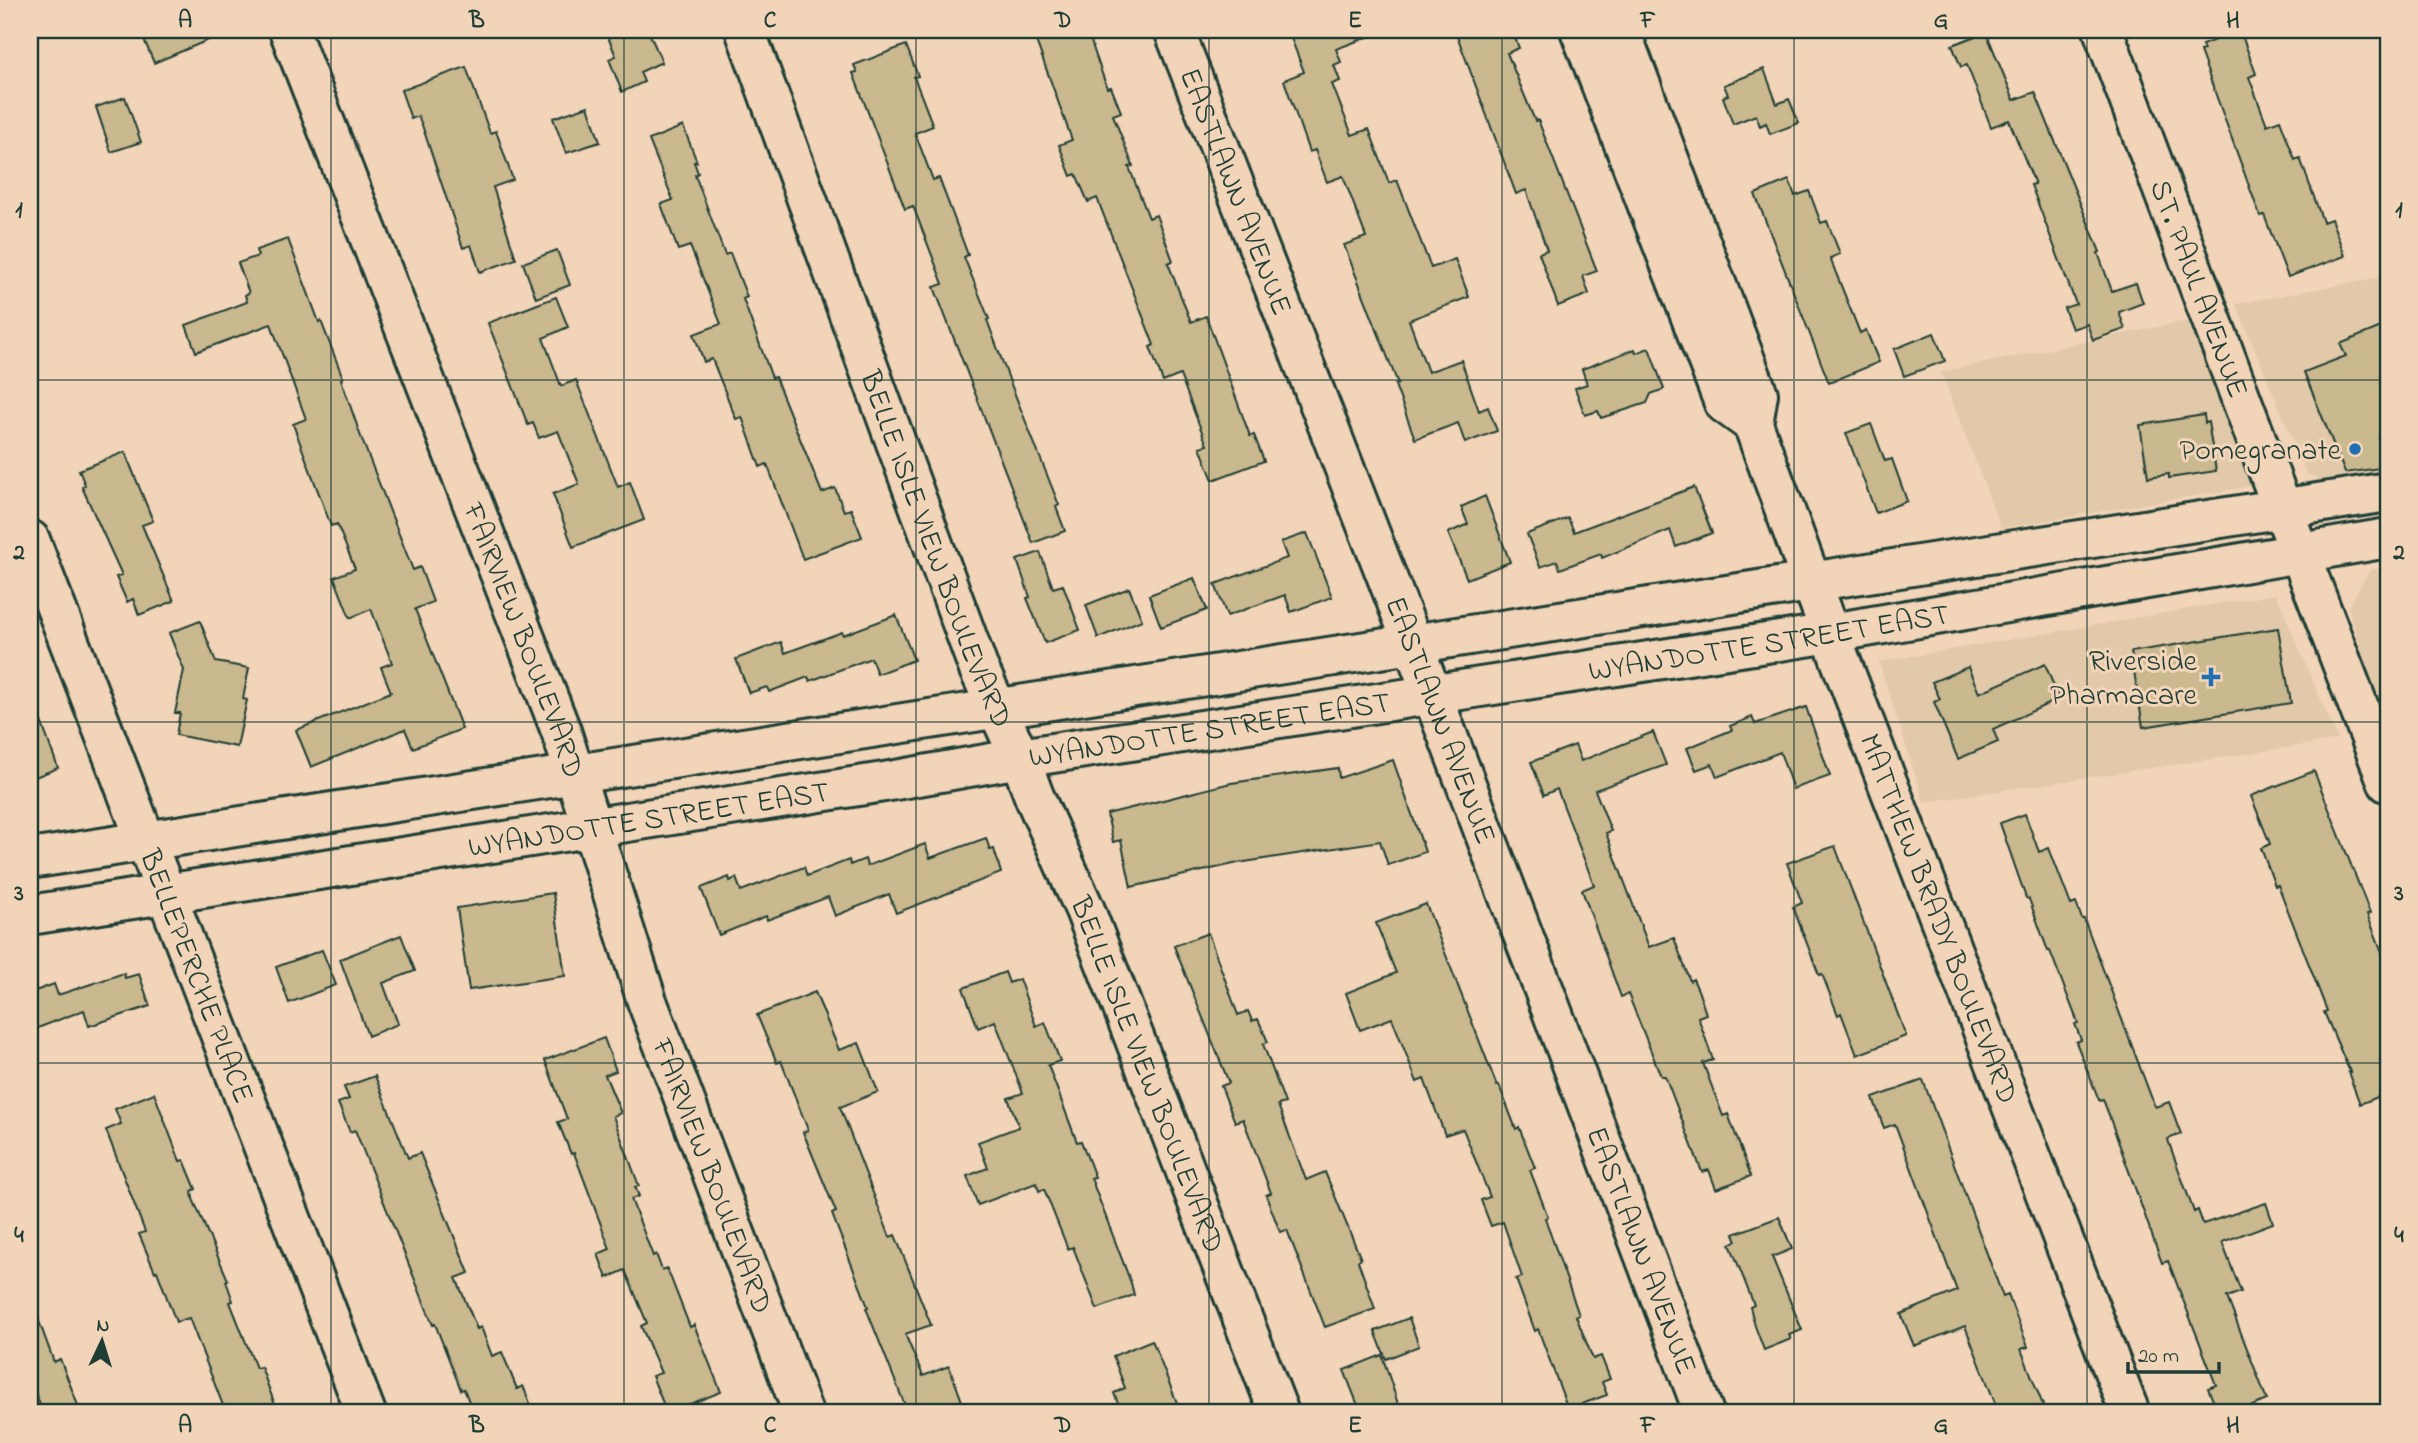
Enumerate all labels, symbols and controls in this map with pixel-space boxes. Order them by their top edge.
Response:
text: A [178,5,192,38]
text: B [468,5,485,38]
text: C [764,5,777,38]
text: D [1054,5,1071,38]
text: E [1348,5,1362,38]
text: F [1640,5,1656,38]
text: G [1934,5,1948,38]
text: H [2226,5,2240,38]
street label: EASTLAWN AVENUE [1166,62,1302,322]
street label: ST. PAUL AVENUE [2136,174,2258,405]
text: 1 [15,195,23,228]
text: 1 [2395,195,2403,228]
street label: BELLE ISLE VIEW BOULEVARD [846,364,1022,736]
place label: Pomegranate [2180,430,2342,474]
marker: Pomegranate [2347,441,2363,457]
street label: FAIRVIEW BOULEVARD [449,496,594,784]
text: 2 [12,537,25,570]
text: 2 [2392,537,2405,570]
street label: EASTLAWN AVENUE [1372,591,1506,851]
street label: WYANDOTTE STREET EAST [1586,594,1953,695]
place label: Riverside Pharmacare [2050,641,2198,719]
marker: Riverside Pharmacare [2203,669,2219,685]
street label: WYANDOTTE STREET EAST [1026,682,1393,781]
street label: MATTHEW BRADY BOULEVARD [1846,728,2028,1111]
street label: WYANDOTTE STREET EAST [465,772,833,871]
street label: BELLEPERCHE PLACE [126,843,264,1110]
text: 3 [13,878,24,911]
text: 3 [2393,878,2404,911]
street label: BELLE ISLE VIEW BOULEVARD [1056,889,1234,1260]
street label: FAIRVIEW BOULEVARD [638,1032,782,1321]
street label: EASTLAWN AVENUE [1573,1121,1707,1382]
text: 4 [14,1220,24,1253]
text: 4 [2394,1220,2404,1253]
north arrow [66,1306,136,1376]
text: N [96,1313,111,1340]
scale bar [2128,1331,2218,1375]
text: 20 m [2138,1342,2179,1372]
text: A [178,1410,192,1443]
text: B [468,1410,485,1443]
text: C [764,1410,777,1443]
text: D [1054,1410,1071,1443]
text: E [1348,1410,1362,1443]
text: F [1640,1410,1656,1443]
text: G [1934,1410,1948,1443]
text: H [2226,1410,2240,1443]

